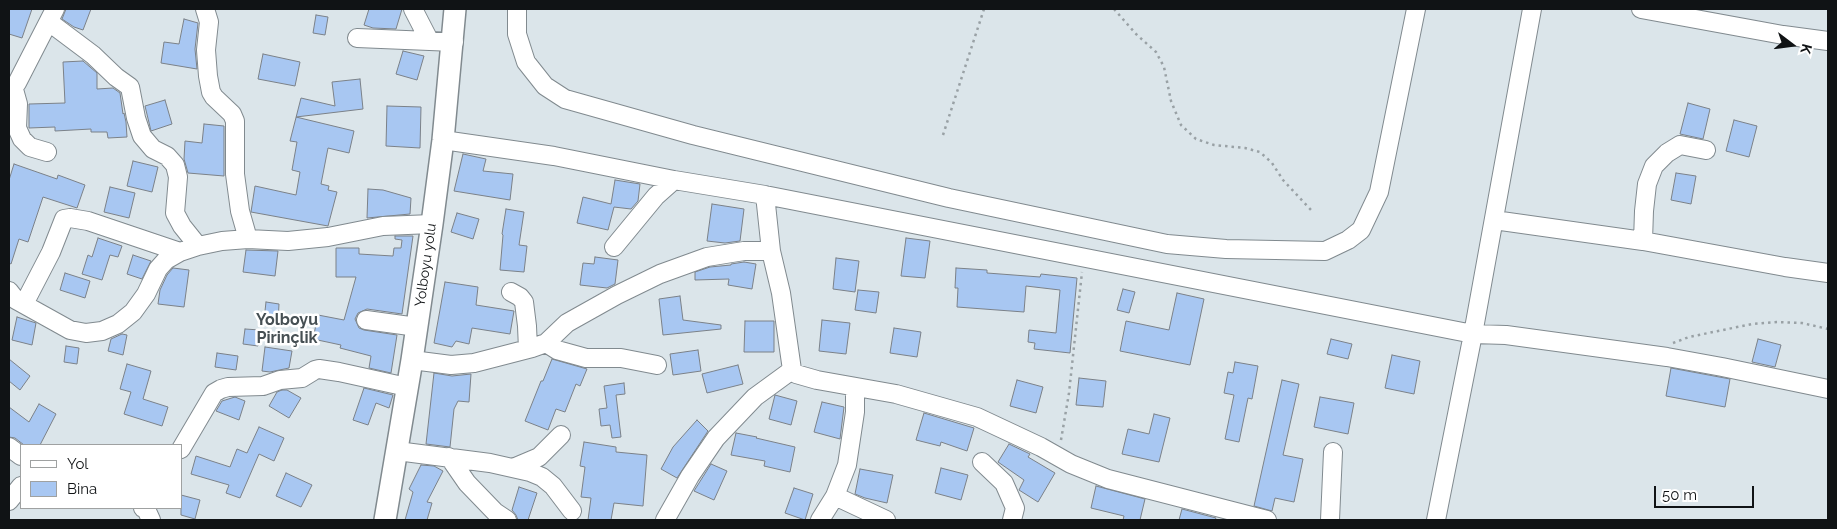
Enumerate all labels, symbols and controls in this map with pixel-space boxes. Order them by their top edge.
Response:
north arrow [1767,20,1817,70]
text: K [1798,42,1815,55]
street label: Yolboyu yolu [412,222,440,308]
district label: Yolboyu Pirinçlik [256,310,318,348]
legend [20,444,182,509]
text: Yol [67,455,88,473]
scale bar [1657,476,1757,508]
text: Bina [67,480,97,498]
text: 50 m [1662,486,1697,504]

